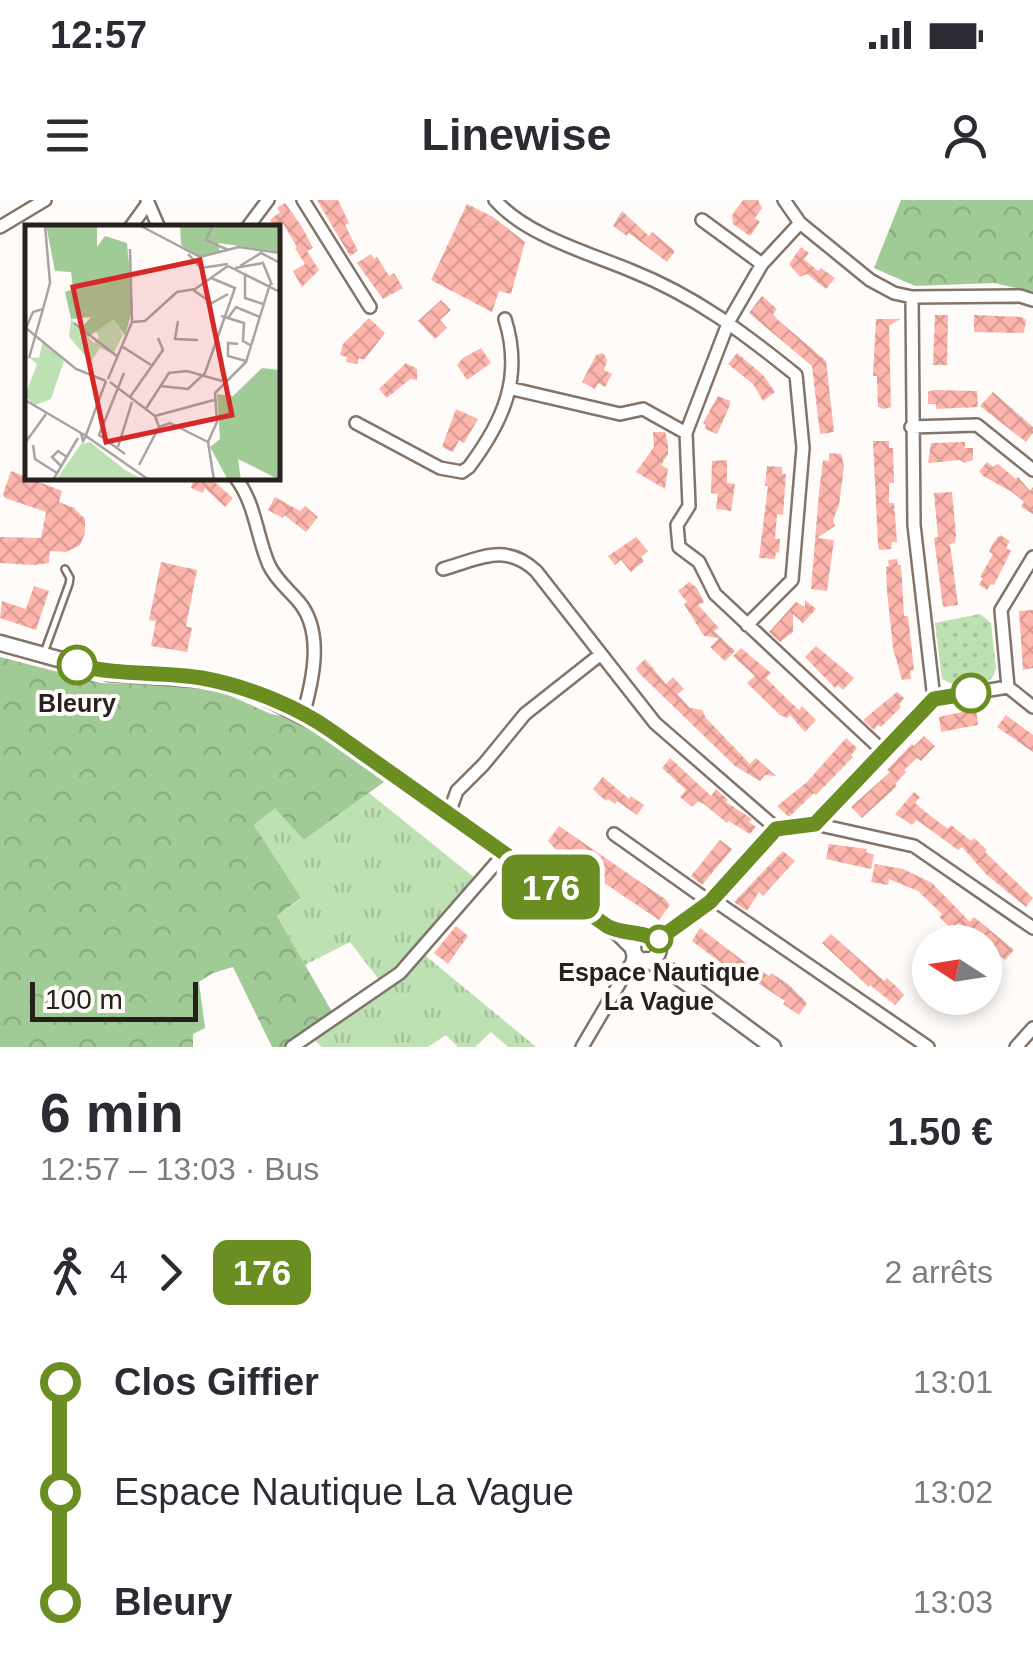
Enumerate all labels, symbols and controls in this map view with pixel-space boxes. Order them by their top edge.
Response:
text: 12:57 [50,14,147,56]
icon: menu [40,108,95,163]
icon: person [938,108,993,163]
text: Linewise [421,109,612,160]
inset map [25,225,280,480]
marker: Bleury [58,646,96,684]
unlabelled marker [952,674,990,712]
place label: Bleury [38,689,116,717]
line badge: 176 [494,854,608,920]
text: 176 [522,868,580,907]
north arrow [912,925,1002,1015]
map controls [912,925,1002,1015]
marker: Espace Nautique La Vague [646,926,672,952]
place label: Espace Nautique La Vague [558,958,760,1015]
scale bar [30,977,198,1021]
text: 100 m [45,984,123,1015]
text: 6 min [40,1082,184,1144]
text: 1.50 € [887,1111,993,1153]
text: 12:57 – 13:03 · Bus [40,1151,319,1187]
icon: walk [40,1245,95,1300]
icon: forward [143,1245,198,1300]
text: 176 [233,1253,291,1292]
text: 4 [110,1254,128,1290]
text: 2 arrêts [885,1254,993,1290]
text: Clos Giffier [114,1361,319,1403]
text: 13:01 [913,1364,993,1400]
text: Espace Nautique La Vague [114,1471,574,1513]
text: 13:02 [913,1474,993,1510]
text: Bleury [114,1581,232,1623]
text: 13:03 [913,1584,993,1620]

